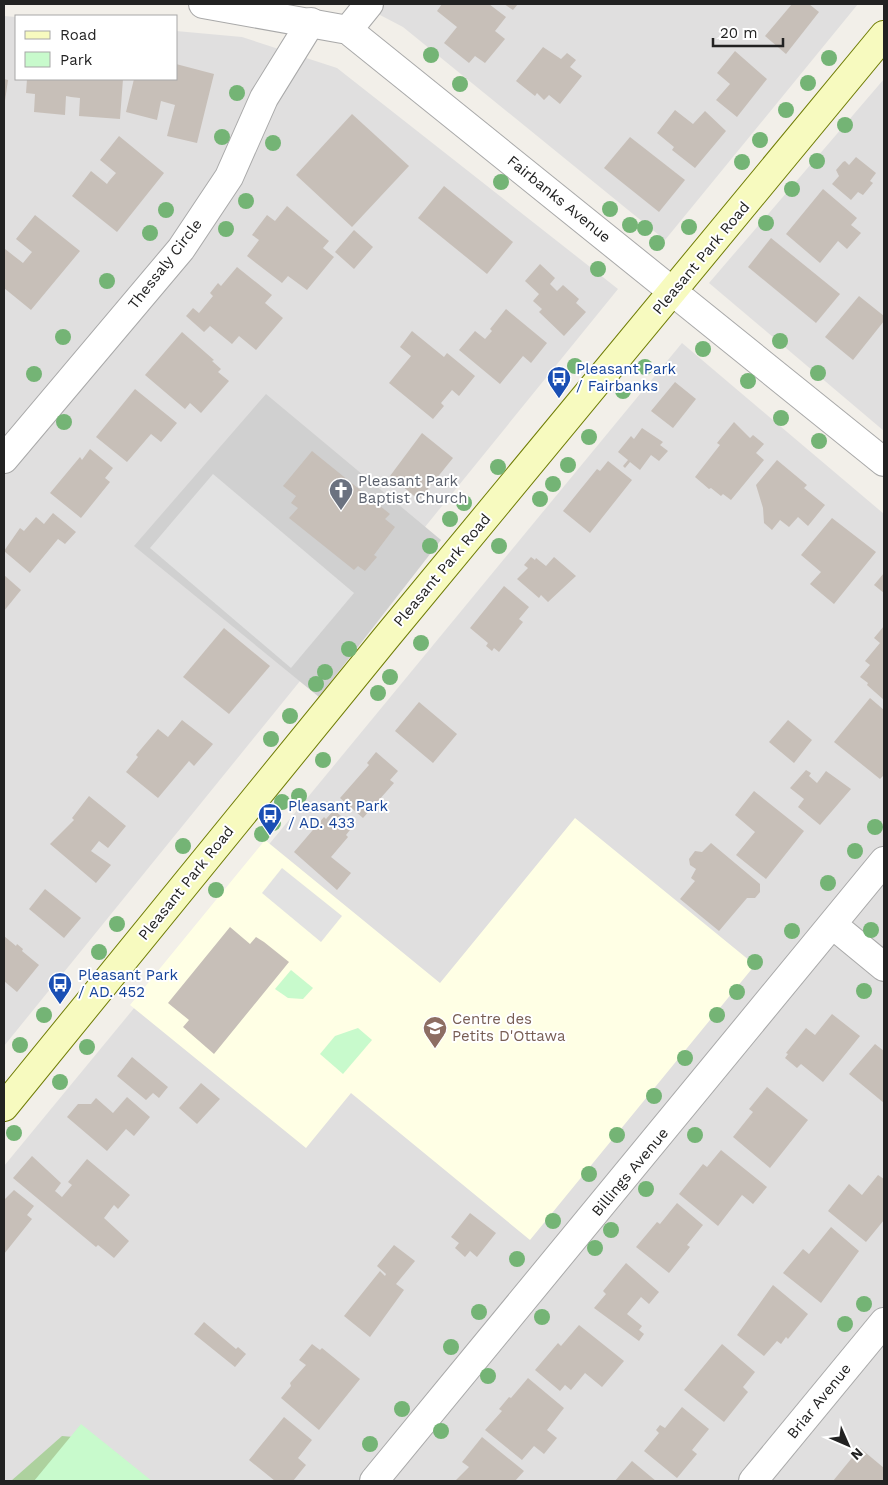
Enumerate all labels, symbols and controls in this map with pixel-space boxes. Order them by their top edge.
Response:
legend [15,15,178,80]
scale bar [713,15,783,47]
text: 20 m [720,24,758,42]
text: Road [60,26,97,44]
text: Park [60,51,93,69]
street label: Fairbanks Avenue [504,152,614,246]
street label: Pleasant Park Road [649,198,753,318]
street label: Thessaly Circle [124,215,206,313]
place label: Pleasant Park / Fairbanks [576,360,677,395]
bus stop icon: Pleasant Park / Fairbanks [546,365,572,399]
place label: Pleasant Park Baptist Church [358,472,468,507]
church icon: Pleasant Park Baptist Church [328,477,354,511]
street label: Pleasant Park Road [390,510,494,630]
place label: Pleasant Park / AD. 433 [288,797,389,832]
bus stop icon: Pleasant Park / AD. 433 [257,802,283,836]
street label: Pleasant Park Road [134,822,238,944]
place label: Pleasant Park / AD. 452 [78,966,179,1001]
bus stop icon: Pleasant Park / AD. 452 [47,971,73,1005]
place label: Centre des Petits D'Ottawa [452,1010,566,1045]
school or university icon: Centre des Petits D'Ottawa [422,1015,448,1049]
street label: Billings Avenue [588,1124,672,1220]
street label: Briar Avenue [783,1360,855,1442]
north arrow [823,1420,873,1470]
text: N [848,1445,867,1464]

